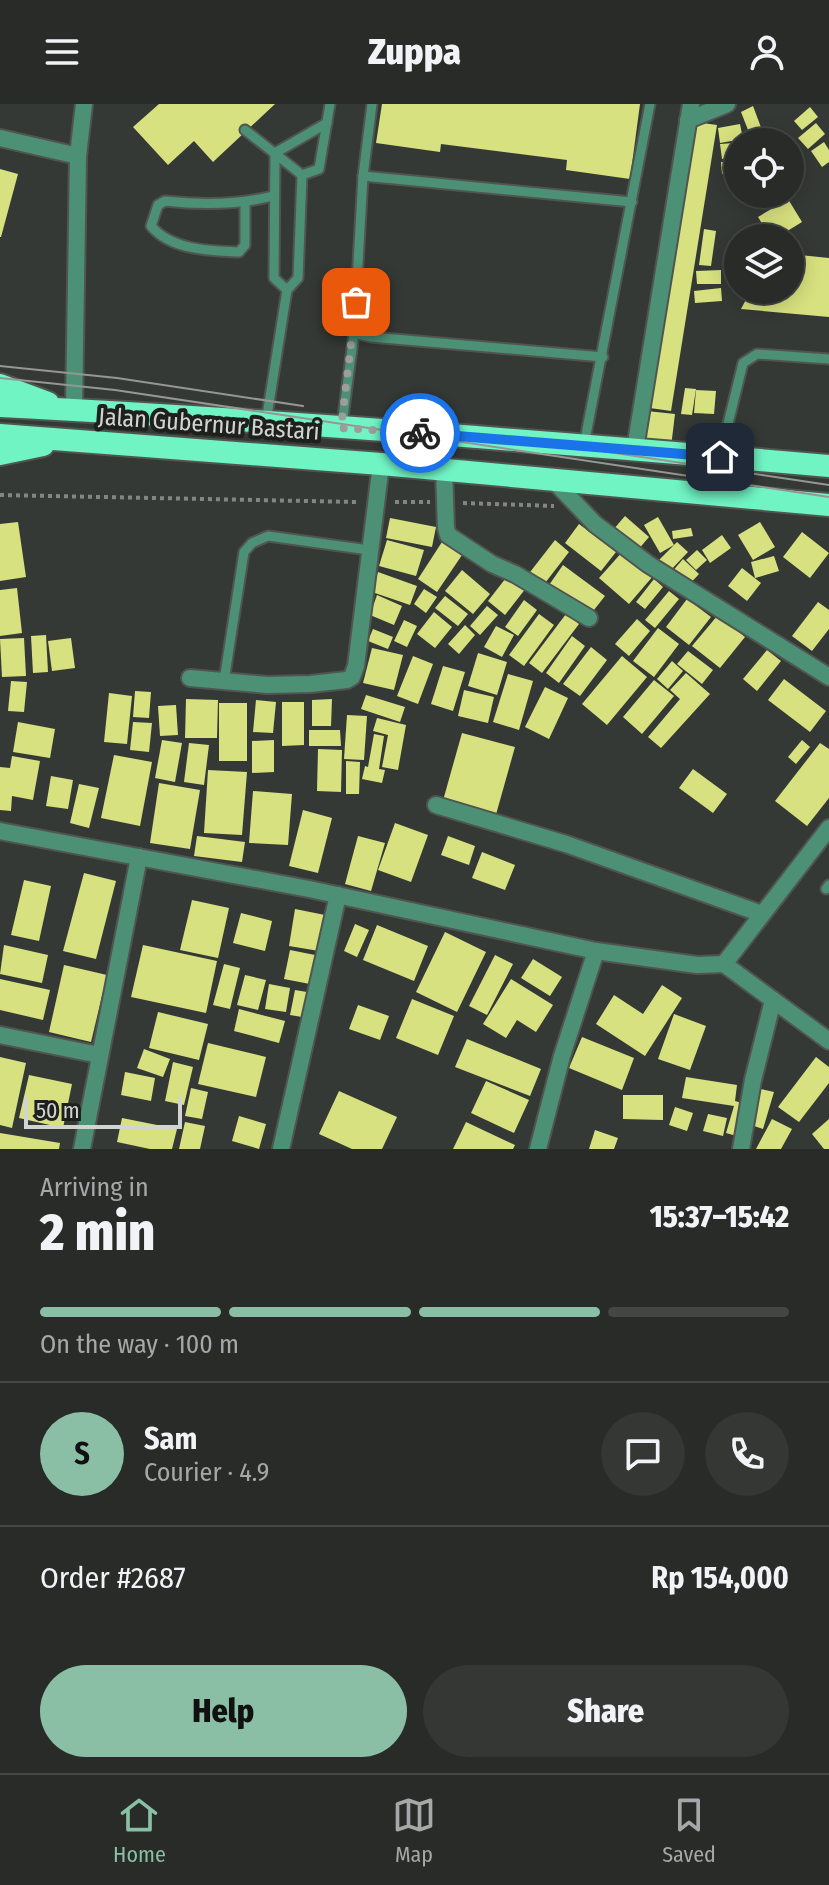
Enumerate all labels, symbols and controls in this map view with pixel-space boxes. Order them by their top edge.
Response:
icon: menu [40,30,84,74]
text: Zuppa [368,30,461,74]
icon: person [745,30,789,74]
map controls [724,128,804,304]
button: locate [724,128,804,208]
button: layers [724,224,804,304]
pin [322,268,390,336]
icon: bag [334,280,378,324]
courier [380,393,460,473]
street label: Jalan Gubernur Bastari [97,402,321,446]
icon: bike [398,411,442,455]
pin [686,423,754,491]
icon: home [698,435,742,479]
scale bar [24,1093,182,1129]
text: 50 m [36,1097,80,1124]
text: Arriving in [40,1172,149,1203]
text: 15:37–15:42 [650,1199,789,1235]
text: 2 min [40,1201,155,1264]
text: On the way · 100 m [40,1329,239,1360]
button: chat [601,1412,685,1496]
button: phone [705,1412,789,1496]
text: Sam [144,1421,197,1457]
text: S [74,1436,90,1472]
text: Courier · 4.9 [144,1457,269,1488]
text: Order #2687 [40,1560,186,1596]
text: Rp 154,000 [651,1560,789,1596]
button: Help [40,1665,407,1757]
button: Share [423,1665,789,1757]
tab: Home [113,1793,166,1868]
tab: Map [392,1793,436,1868]
tab: Saved [662,1793,716,1868]

